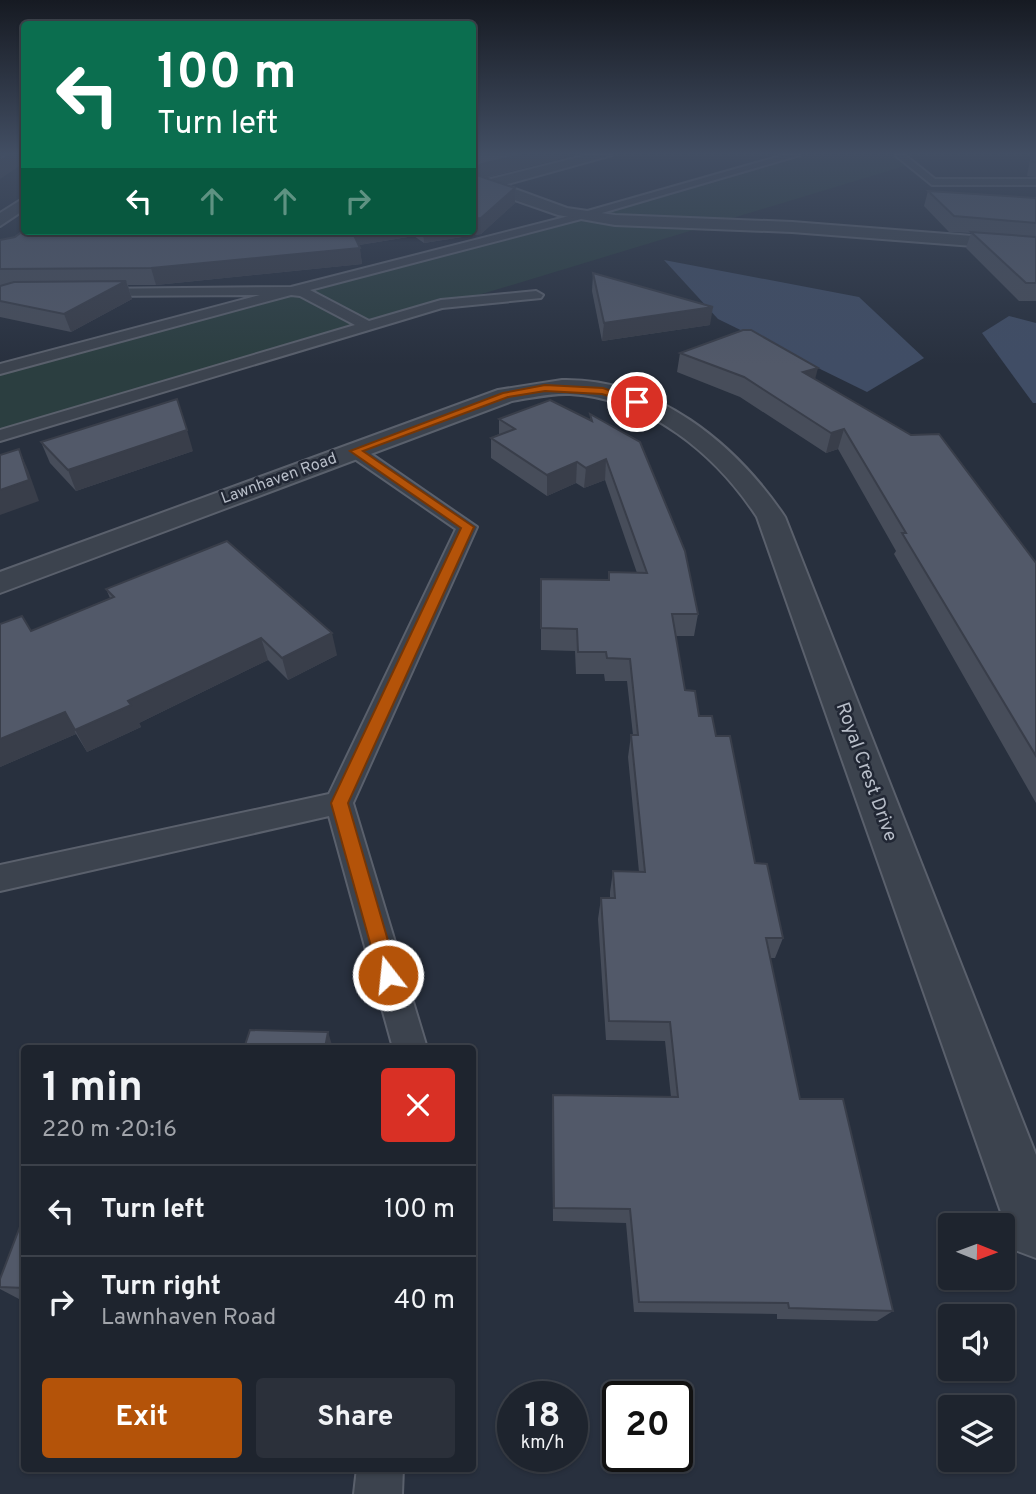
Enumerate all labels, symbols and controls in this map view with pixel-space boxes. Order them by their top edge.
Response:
text: 100 m [157,44,296,106]
icon: left [42,49,133,140]
text: Turn left [157,105,278,145]
icon: left [120,182,158,220]
icon: ahead [193,182,231,220]
icon: ahead [266,182,304,220]
icon: right [339,182,377,220]
pin [607,372,667,432]
icon: arrive [618,383,656,421]
street label: Lawnhaven Road [218,449,340,509]
street label: Royal Crest Drive [830,699,902,845]
position arrow [351,938,425,1012]
text: 1 min [42,1063,143,1116]
button: close [381,1068,455,1142]
text: 220 m · 20:16 [42,1116,177,1145]
icon: left [42,1192,80,1230]
text: Turn left [101,1194,205,1227]
text: 100 m [384,1194,455,1227]
north arrow [938,1213,1015,1290]
map controls [938,1213,1015,1472]
text: Turn right [101,1271,221,1304]
icon: right [42,1283,80,1321]
text: 40 m [394,1285,455,1318]
text: Lawnhaven Road [101,1304,276,1333]
button: sound [938,1304,1015,1381]
button: Exit [42,1378,242,1458]
button: Share [256,1378,455,1458]
speed limit sign: 20 [602,1381,693,1472]
text: 18 [524,1395,561,1439]
button: layers [938,1395,1015,1472]
text: km/h [521,1432,564,1455]

